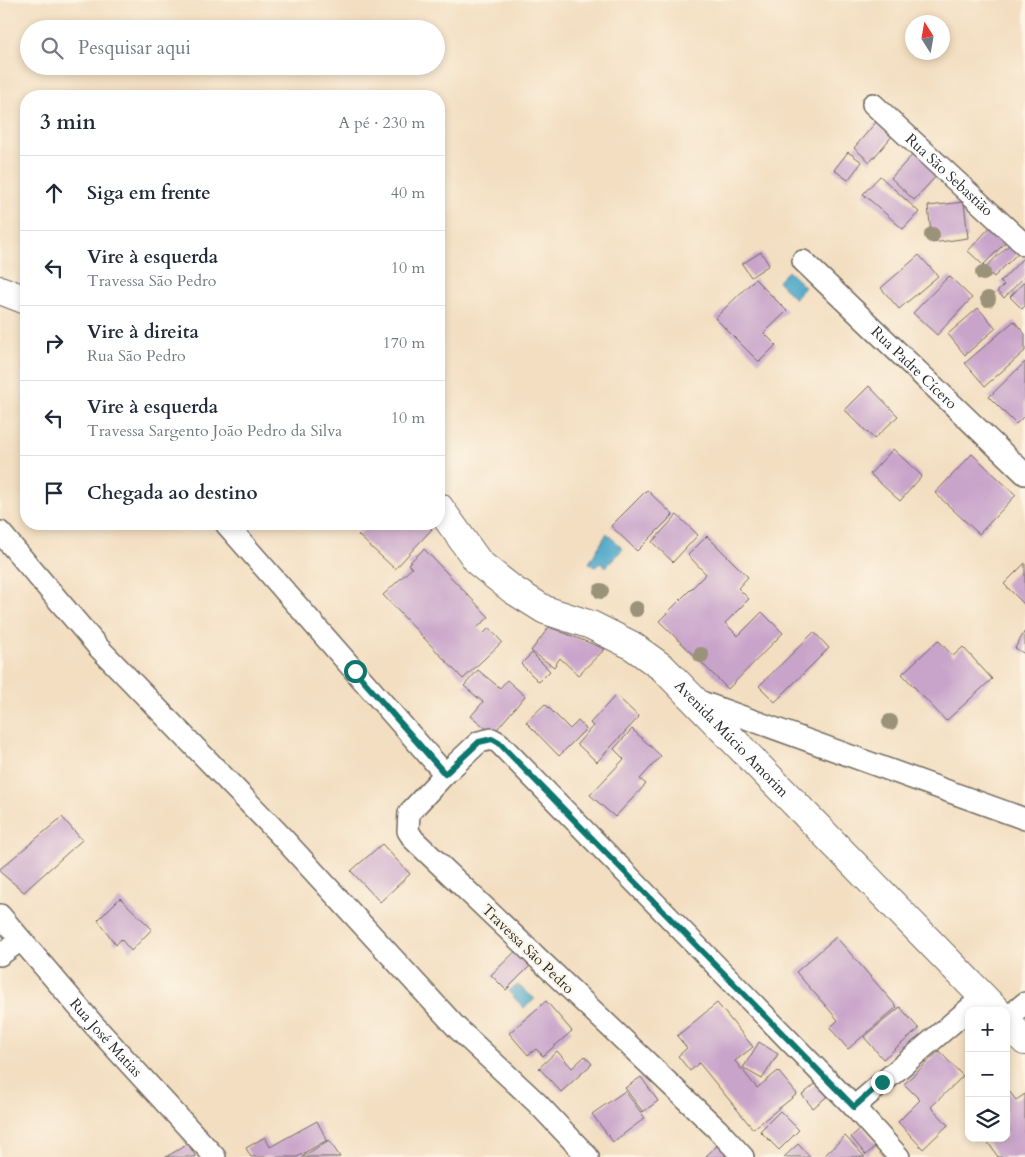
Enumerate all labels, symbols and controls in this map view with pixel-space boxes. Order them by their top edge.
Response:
north arrow [905,15,950,60]
search box [20,20,445,75]
icon: search [38,34,66,62]
text: Pesquisar aqui [78,35,191,61]
text: 3 min [40,108,96,137]
text: A pé · 230 m [338,112,425,134]
street label: Rua São Sebastião [901,129,997,220]
icon: ahead [40,179,68,207]
text: Siga em frente [87,180,211,206]
text: 40 m [391,182,425,204]
text: Vire à esquerda [87,244,218,270]
icon: left [40,254,68,282]
text: 10 m [391,257,425,279]
text: Travessa São Pedro [87,270,216,292]
text: Vire à direita [87,319,199,345]
street label: Rua Padre Cícero [867,322,961,414]
icon: right [40,329,68,357]
text: 170 m [383,332,425,354]
text: Rua São Pedro [87,345,186,367]
text: Vire à esquerda [87,394,218,420]
icon: left [40,404,68,432]
text: 10 m [391,407,425,429]
text: Travessa Sargento João Pedro da Silva [87,420,342,442]
icon: arrive [40,479,68,507]
text: Chegada ao destino [87,480,258,506]
route start [344,660,367,683]
street label: Avenida Múcio Amorim [670,676,793,802]
street label: Travessa São Pedro [477,900,579,998]
street label: Rua José Matias [65,994,147,1081]
map controls [965,1007,1010,1142]
button: + [965,1007,1010,1052]
button: − [965,1052,1010,1097]
route end [871,1071,894,1094]
button: layers [965,1097,1010,1142]

